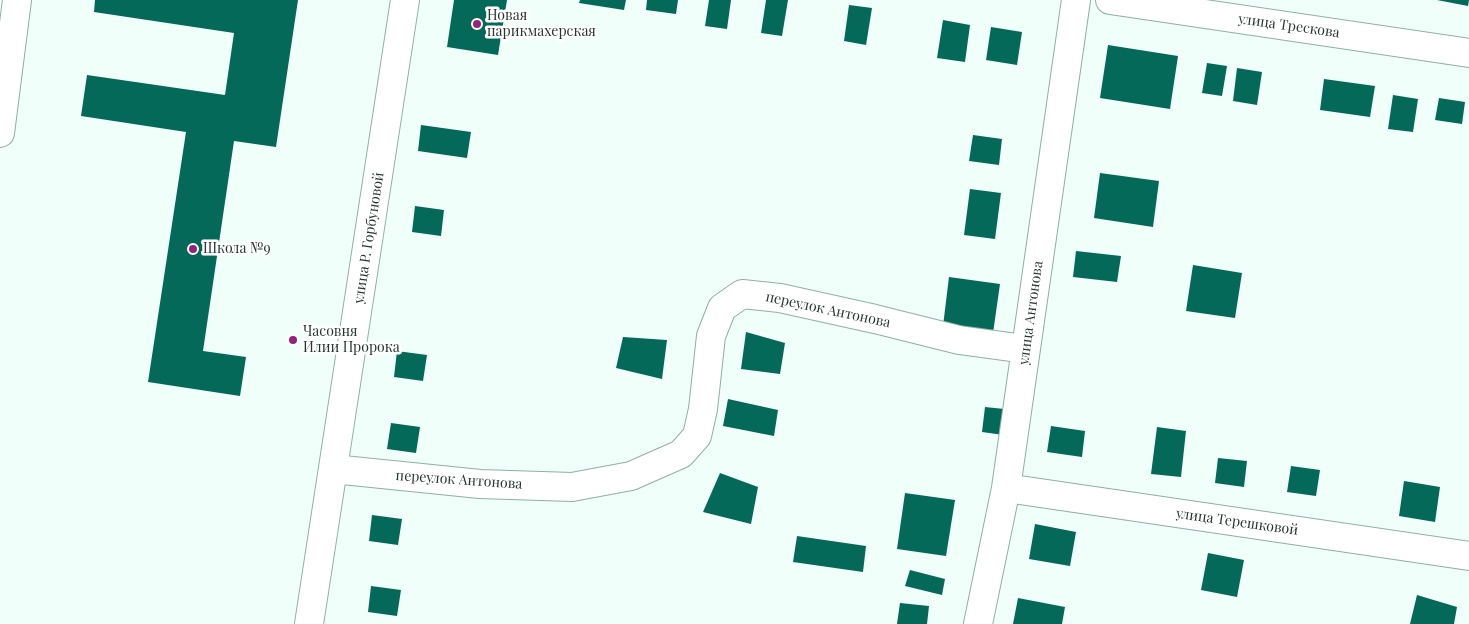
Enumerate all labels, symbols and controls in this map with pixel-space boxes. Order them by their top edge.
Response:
place label: Новая парикмахерская [487,8,596,40]
street label: улица Трескова [1237,11,1341,41]
marker: Новая парикмахерская [471,18,483,30]
street label: улица Р. Горбуновой [350,171,388,305]
place label: Школа №9 [203,241,271,257]
marker: Школа №9 [187,243,199,255]
street label: улица Антонова [1015,260,1047,366]
street label: переулок Антонова [764,289,892,331]
place label: Часовня Илии Пророка [303,324,400,357]
marker: Часовня Илии Пророка [287,334,299,346]
street label: переулок Антонова [395,467,523,493]
street label: улица Терешковой [1175,505,1299,539]

